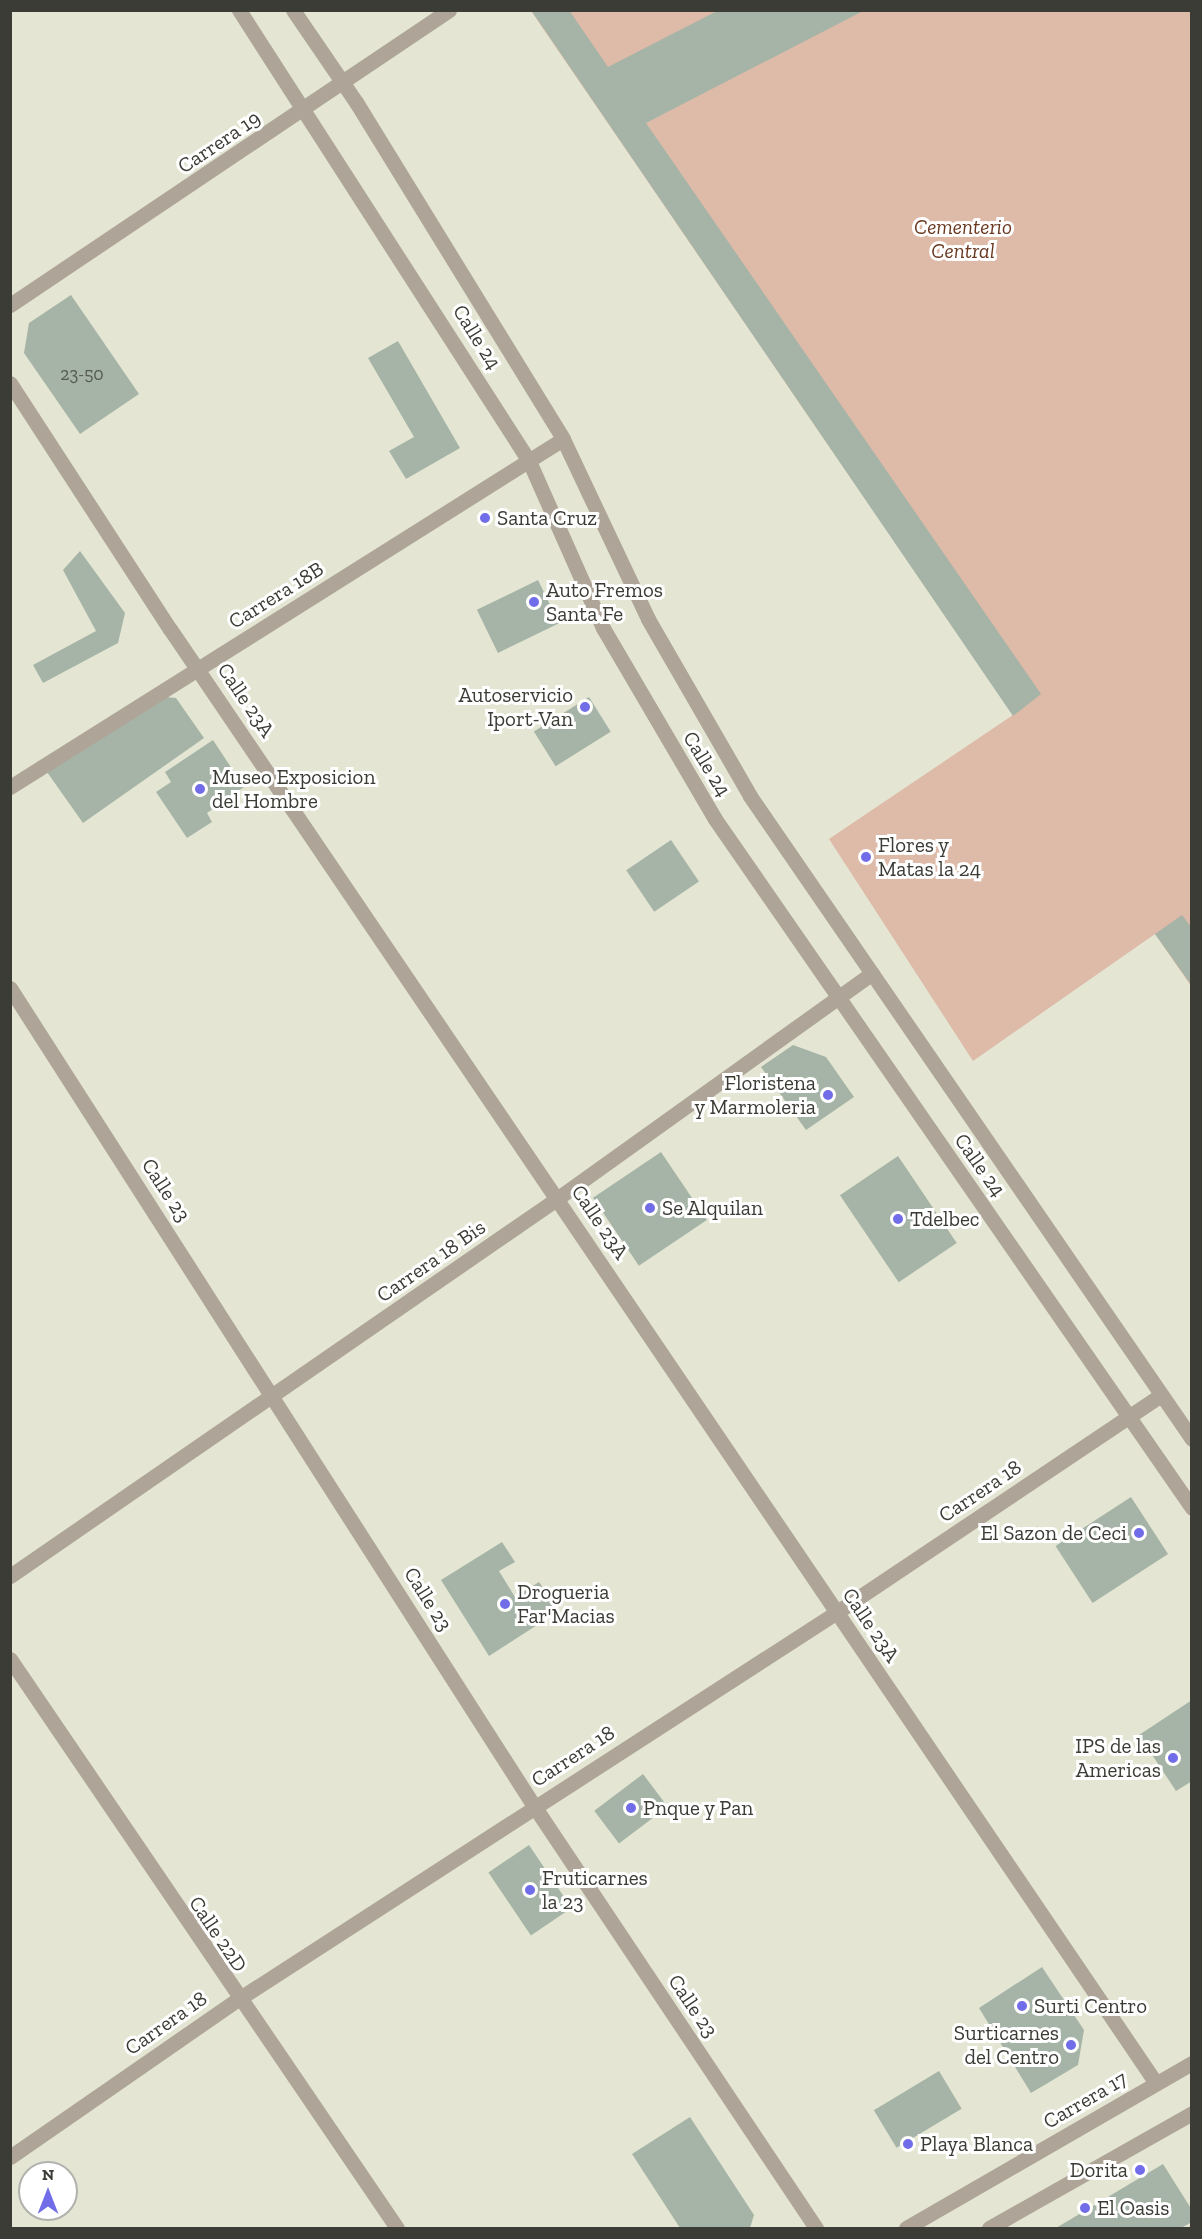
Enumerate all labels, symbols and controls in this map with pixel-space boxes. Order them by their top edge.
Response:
street label: Carrera 19 [173,105,265,179]
park label: Cementerio Central [914,214,1012,264]
street label: Calle 24 [447,300,507,374]
house number: 23-50 [60,363,104,385]
place label: Santa Cruz [497,505,597,531]
marker: Santa Cruz [478,511,492,525]
street label: Carrera 18B [224,556,328,634]
place label: Auto Fremos Santa Fe [546,577,663,627]
marker: Auto Fremos Santa Fe [527,595,541,609]
street label: Calle 23A [212,658,280,742]
place label: Autoservicio Iport-Van [459,682,573,732]
marker: Autoservicio Iport-Van [578,700,592,714]
street label: Calle 24 [678,727,736,801]
place label: Museo Exposicion del Hombre [212,764,375,814]
marker: Museo Exposicion del Hombre [193,782,207,796]
place label: Flores y Matas la 24 [878,832,981,882]
marker: Flores y Matas la 24 [859,850,873,864]
place label: Floristena y Marmoleria [694,1070,816,1120]
marker: Floristena y Marmoleria [821,1088,835,1102]
street label: Calle 24 [949,1128,1011,1202]
street label: Calle 23 [136,1154,196,1226]
street label: Calle 23A [566,1180,634,1264]
place label: Se Alquilan [662,1195,764,1221]
marker: Se Alquilan [643,1201,657,1215]
place label: Tdelbec [910,1206,979,1232]
marker: Tdelbec [891,1212,905,1226]
street label: Carrera 18 Bis [372,1214,490,1308]
street label: Carrera 18 [934,1454,1026,1528]
place label: El Sazon de Ceci [980,1520,1127,1546]
marker: El Sazon de Ceci [1132,1526,1146,1540]
street label: Calle 23 [399,1562,457,1636]
place label: Drogueria Far'Macias [517,1579,615,1629]
street label: Calle 23A [837,1583,905,1667]
marker: Drogueria Far'Macias [498,1597,512,1611]
street label: Carrera 18 [527,1720,619,1792]
place label: IPS de las Americas [1075,1733,1161,1783]
marker: IPS de las Americas [1166,1751,1180,1765]
place label: Pnque y Pan [643,1795,754,1821]
marker: Pnque y Pan [624,1801,638,1815]
place label: Fruticarnes la 23 [542,1865,648,1915]
marker: Fruticarnes la 23 [523,1883,537,1897]
street label: Calle 22D [184,1891,252,1977]
street label: Calle 23 [663,1970,723,2042]
street label: Carrera 18 [120,1986,212,2060]
place label: Surti Centro [1034,1993,1147,2019]
marker: Surti Centro [1015,1999,1029,2013]
place label: Surticarnes del Centro [954,2020,1059,2070]
marker: Surticarnes del Centro [1064,2038,1078,2052]
street label: Carrera 17 [1039,2066,1131,2134]
place label: Playa Blanca [920,2131,1033,2157]
marker: Playa Blanca [901,2137,915,2151]
place label: Dorita [1070,2157,1128,2183]
north arrow [18,2161,78,2221]
marker: Dorita [1133,2163,1147,2177]
text: N [42,2165,54,2184]
place label: El Oasis [1097,2195,1169,2221]
marker: El Oasis [1078,2201,1092,2215]

